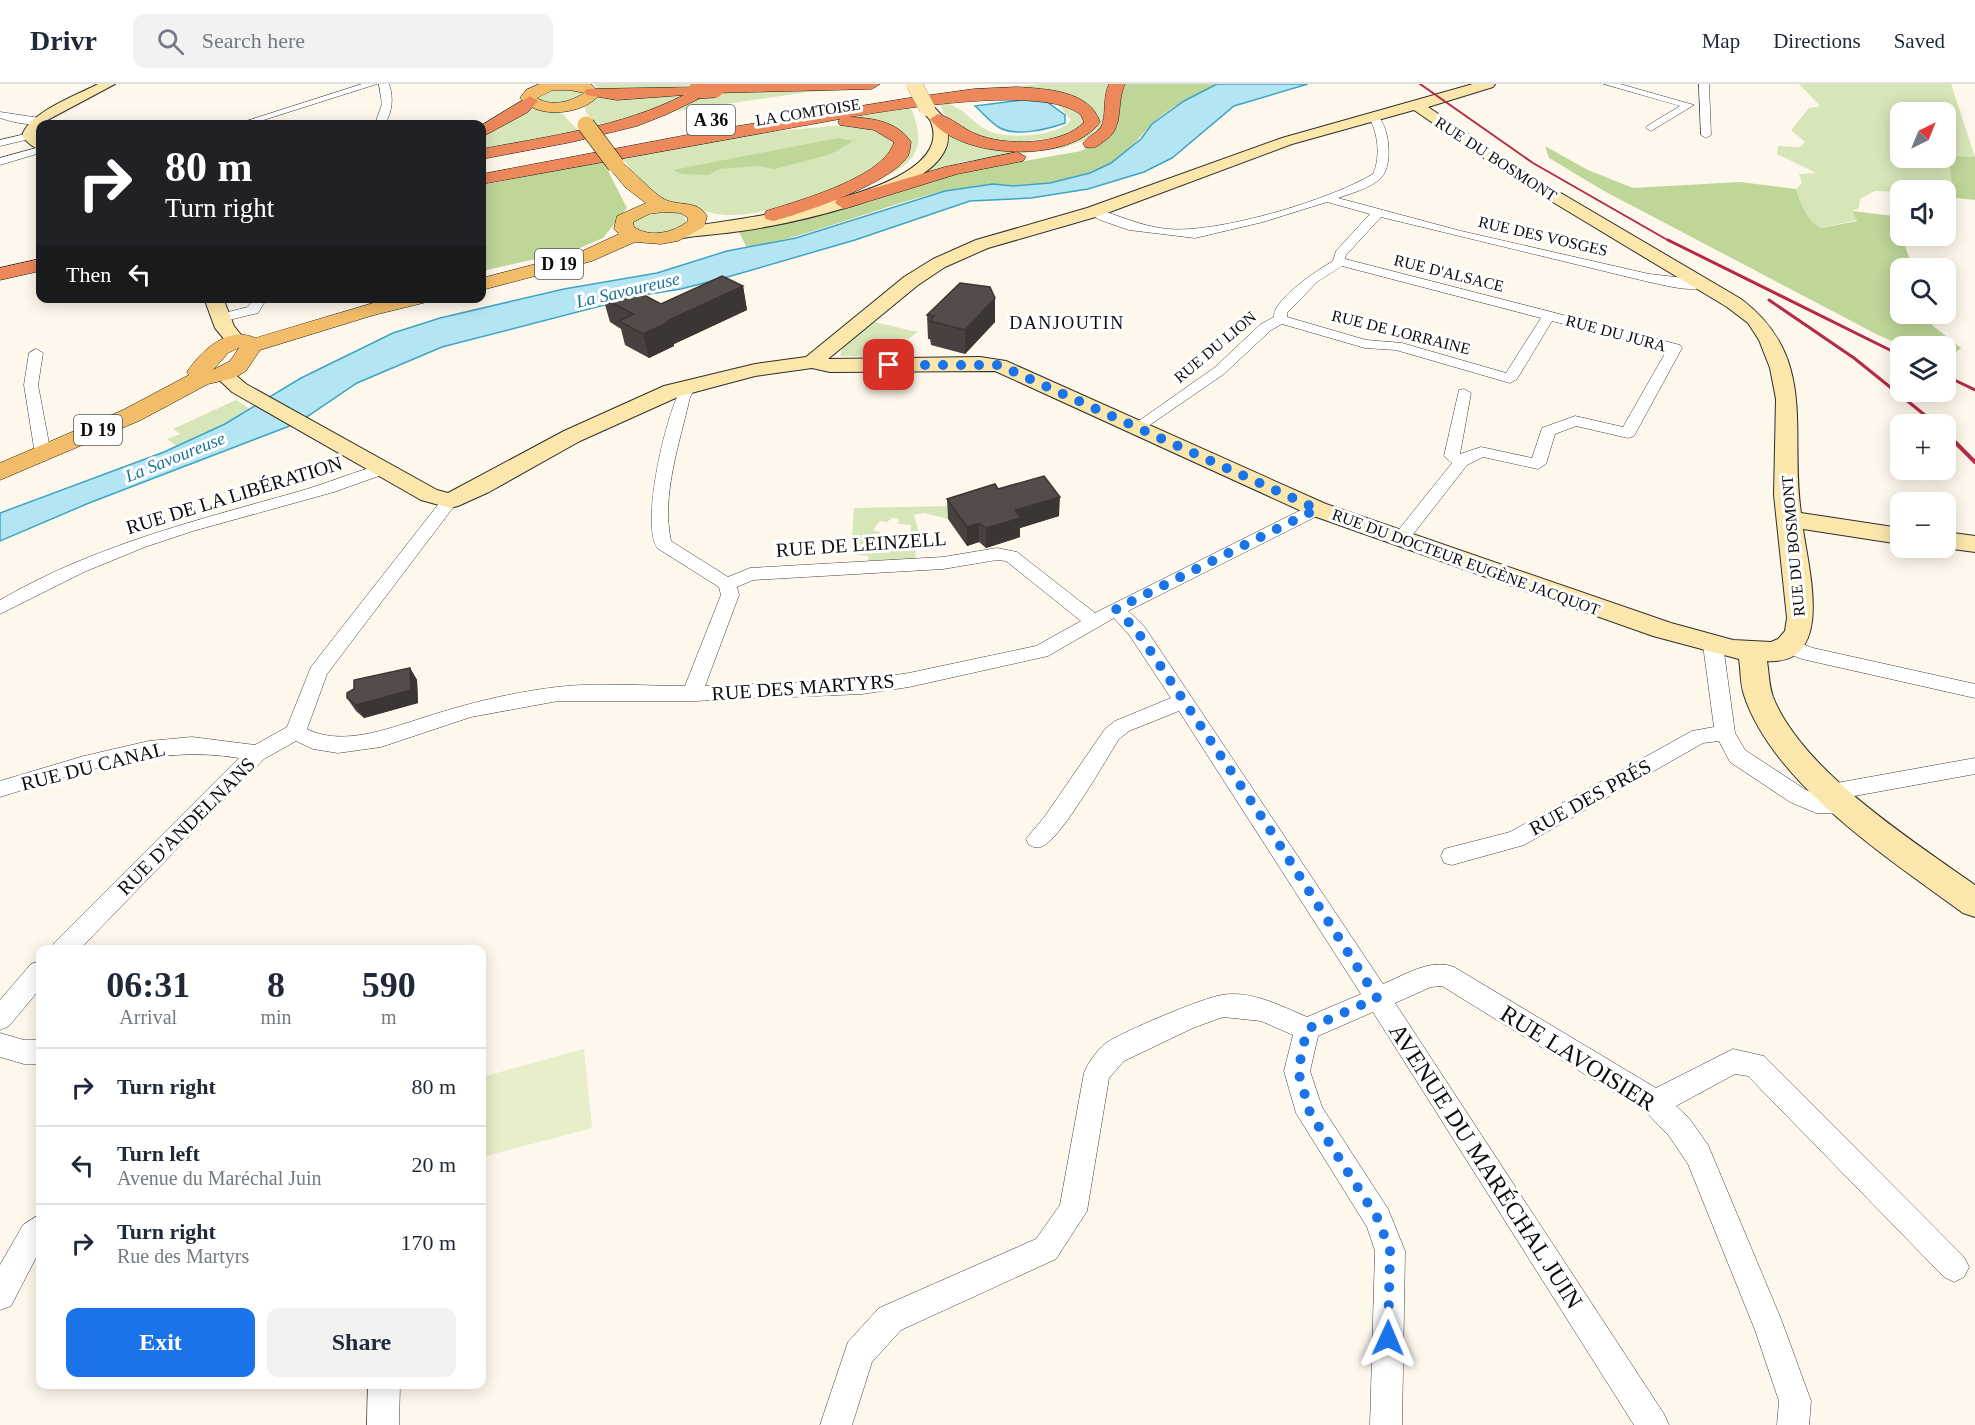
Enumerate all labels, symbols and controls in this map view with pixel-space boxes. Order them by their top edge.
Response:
search box [133,14,553,68]
text: Drivr [30,25,97,56]
icon: search [154,25,187,58]
text: Search here [202,28,305,53]
text: Map [1702,29,1740,53]
text: Directions [1773,29,1861,53]
text: Saved [1894,29,1945,53]
street label: LA COMTOISE [754,95,862,129]
north arrow [1890,102,1956,168]
map controls [1890,102,1956,558]
road number: A 36 [687,105,735,135]
street label: RUE DU BOSMONT [1432,113,1560,205]
icon: right [66,144,144,222]
text: 80 m [165,144,253,190]
button: sound [1890,180,1956,246]
text: Turn right [165,193,274,223]
street label: RUE DES VOSGES [1477,213,1609,259]
road number: D 19 [535,249,583,279]
street label: RUE D'ALSACE [1392,251,1506,295]
icon: left [123,258,156,291]
button: search [1890,258,1956,324]
text: Then [66,262,111,287]
water label: La Savoureuse [573,268,682,312]
street label: RUE DE LORRAINE [1330,307,1472,357]
street label: RUE DU LION [1171,308,1260,386]
street label: RUE DU JURA [1564,311,1668,355]
district label: DANJOUTIN [1009,313,1125,333]
button: layers [1890,336,1956,402]
pin [863,339,914,390]
icon: arrive [872,348,905,381]
button: + [1890,414,1956,480]
road number: D 19 [74,415,122,445]
water label: La Savoureuse [121,428,228,486]
street label: RUE DE LA LIBÉRATION [123,452,345,538]
street label: RUE DU BOSMONT [1778,475,1808,617]
button: − [1890,492,1956,558]
street label: RUE DU DOCTEUR EUGÈNE JACQUOT [1330,505,1603,619]
street label: RUE DE LEINZELL [775,527,947,561]
street label: RUE DES MARTYRS [711,670,895,704]
street label: RUE DU CANAL [19,737,167,795]
street label: RUE D'ANDELNANS [113,753,259,899]
street label: RUE DES PRÉS [1525,755,1655,839]
text: 06:31 [106,965,190,1005]
text: 8 [267,965,285,1005]
text: 590 [362,965,416,1005]
street label: RUE LAVOISIER [1496,1000,1660,1116]
text: Arrival [119,1006,177,1028]
text: min [260,1006,292,1028]
text: m [381,1006,397,1028]
street label: AVENUE DU MARÉCHAL JUIN [1384,1019,1588,1313]
icon: right [66,1071,99,1104]
text: Turn right [117,1074,216,1099]
text: 80 m [411,1074,456,1099]
text: Turn left [117,1141,200,1166]
icon: left [66,1149,99,1182]
text: 20 m [411,1152,456,1177]
text: Avenue du Maréchal Juin [117,1167,322,1189]
text: Turn right [117,1219,216,1244]
icon: right [66,1227,99,1260]
text: 170 m [400,1230,456,1255]
text: Rue des Martyrs [117,1245,249,1267]
position arrow [1356,1306,1420,1370]
button: Exit [66,1308,255,1377]
button: Share [267,1308,456,1377]

